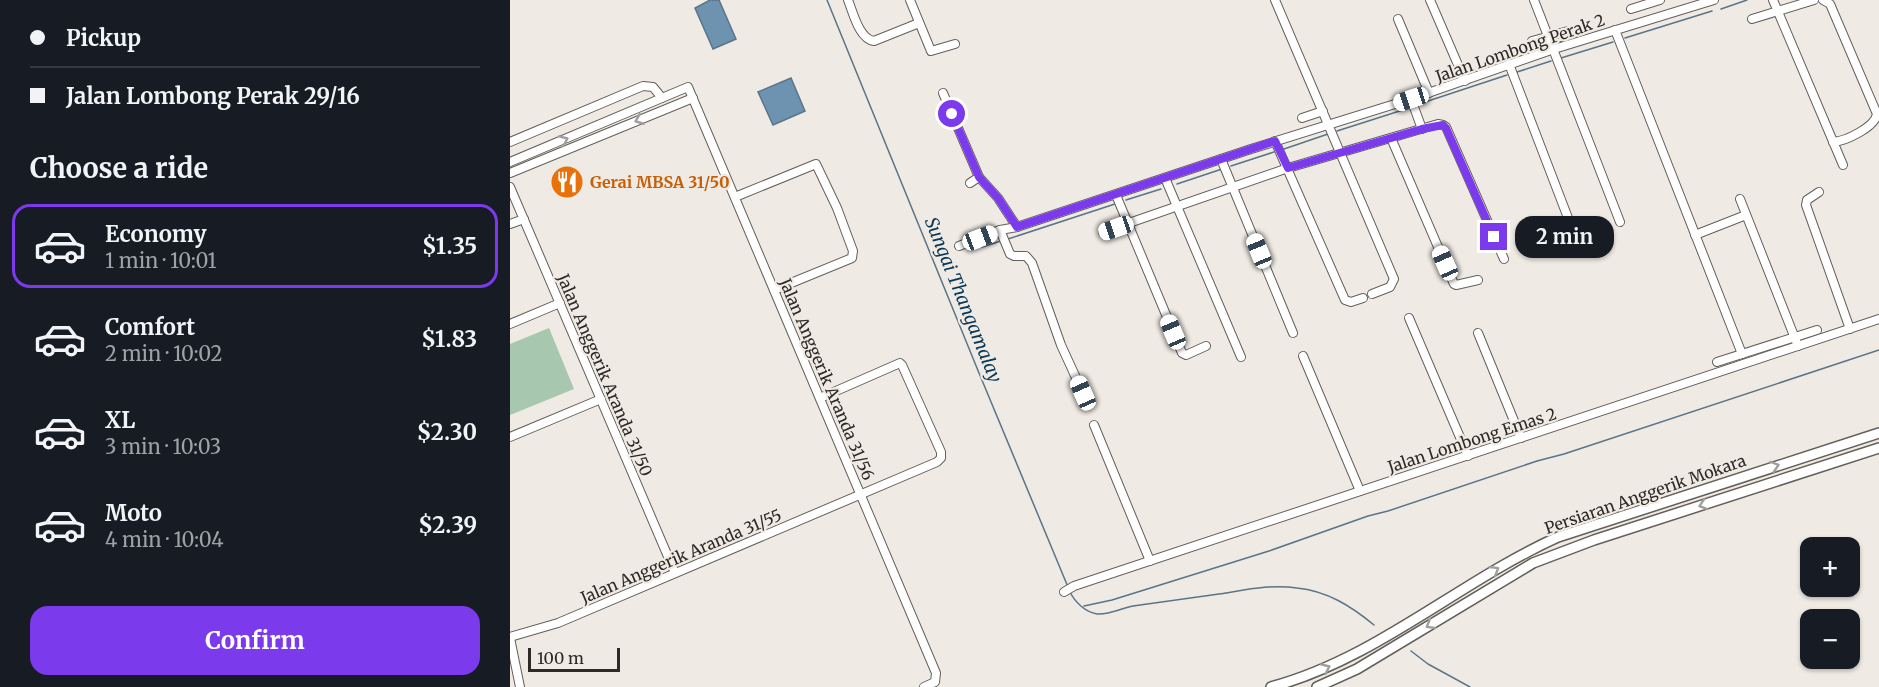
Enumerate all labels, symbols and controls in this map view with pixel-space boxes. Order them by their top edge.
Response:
street label: Jalan Lombong Perak 2 [1432,10,1607,87]
text: Pickup [66,24,141,52]
text: Jalan Lombong Perak 29/16 [66,82,360,110]
car [1391,85,1431,113]
route start [938,100,965,127]
one-way arrow [634,113,645,125]
one-way arrow [558,135,569,147]
text: Choose a ride [30,151,208,185]
restaurant icon: Gerai MBSA 31/50 [549,164,585,200]
place label: Gerai MBSA 31/50 [590,172,730,192]
water label: Sungai Thangamalay [920,214,1007,386]
car [1096,214,1136,242]
callout: 2 min [1515,216,1614,258]
icon: car [33,219,87,273]
text: Economy [105,220,206,248]
car [960,223,1000,253]
route end [1480,223,1507,250]
text: 2 min [1536,224,1593,249]
car [1244,231,1274,271]
text: $1.35 [422,232,477,260]
car [1429,243,1461,283]
text: 1 min · 10:01 [105,248,217,273]
street label: Jalan Anggerik Aranda 31/50 [553,270,657,479]
street label: Jalan Anggerik Aranda 31/56 [775,274,879,483]
icon: car [33,312,87,366]
car [1158,312,1188,352]
text: Comfort [105,313,195,341]
text: $1.83 [421,325,477,353]
text: 2 min · 10:02 [105,341,222,366]
car [1067,373,1099,413]
street label: Jalan Lombong Emas 2 [1384,403,1559,477]
icon: car [33,405,87,459]
text: XL [105,406,135,434]
text: $2.30 [417,418,477,446]
text: 3 min · 10:03 [105,434,221,459]
street label: Persiaran Anggerik Mokara [1542,450,1749,538]
one-way arrow [1769,461,1780,473]
one-way arrow [1698,497,1709,510]
icon: car [33,498,87,552]
text: Moto [105,499,162,527]
street label: Jalan Anggerik Aranda 31/55 [577,505,784,608]
text: $2.39 [418,511,477,539]
text: 4 min · 10:04 [105,527,224,552]
map controls [1800,537,1860,669]
button: + [1800,537,1860,597]
one-way arrow [1489,566,1499,577]
button: Confirm [30,606,480,675]
button: − [1800,609,1860,669]
one-way arrow [1426,617,1436,629]
scale bar [528,645,620,672]
text: 100 m [537,648,584,668]
one-way arrow [1320,663,1331,675]

